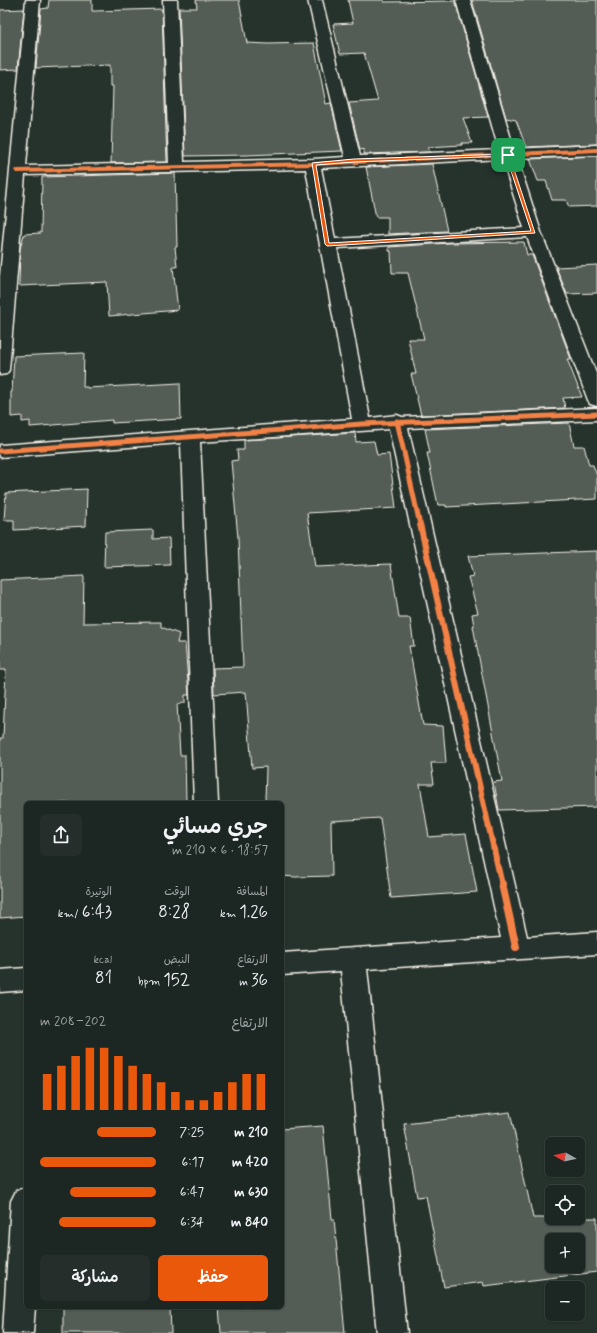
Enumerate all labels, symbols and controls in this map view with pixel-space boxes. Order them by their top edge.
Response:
pin [491,138,525,172]
icon: arrive [497,144,519,166]
text: جري مسائي [163,813,268,841]
button: share [40,814,82,856]
text: 18:57 · 6 × 210 m [172,842,268,859]
text: الوتيرة [85,885,112,899]
text: الوقت [164,885,190,899]
text: المسافة [237,885,268,899]
text: 6:43 [82,901,112,923]
text: 8:28 [158,901,190,923]
text: 1.26 [239,901,268,923]
text: /km [58,907,82,921]
text: km [220,907,239,921]
text: kcal [94,953,112,967]
text: النبض [164,953,190,967]
text: الارتفاع [237,953,268,967]
text: 81 [95,967,112,989]
text: 152 [163,969,190,991]
text: 36 [251,969,268,991]
text: bpm [138,975,163,989]
text: m [239,975,251,989]
text: 202–208 m [40,1013,106,1030]
text: الارتفاع [232,1015,268,1032]
text: 7:25 [179,1124,204,1141]
text: 210 m [234,1124,268,1141]
north arrow [545,1137,585,1177]
map controls [545,1137,585,1321]
text: 6:17 [182,1154,204,1171]
text: 420 m [232,1154,268,1171]
text: 6:47 [180,1184,204,1201]
text: 630 m [234,1184,268,1201]
button: locate [545,1185,585,1225]
text: 6:34 [180,1214,204,1231]
text: 840 m [231,1214,268,1231]
button: + [545,1233,585,1273]
button: مشاركة [40,1255,150,1301]
button: حفظ [158,1255,268,1301]
button: − [545,1281,585,1321]

